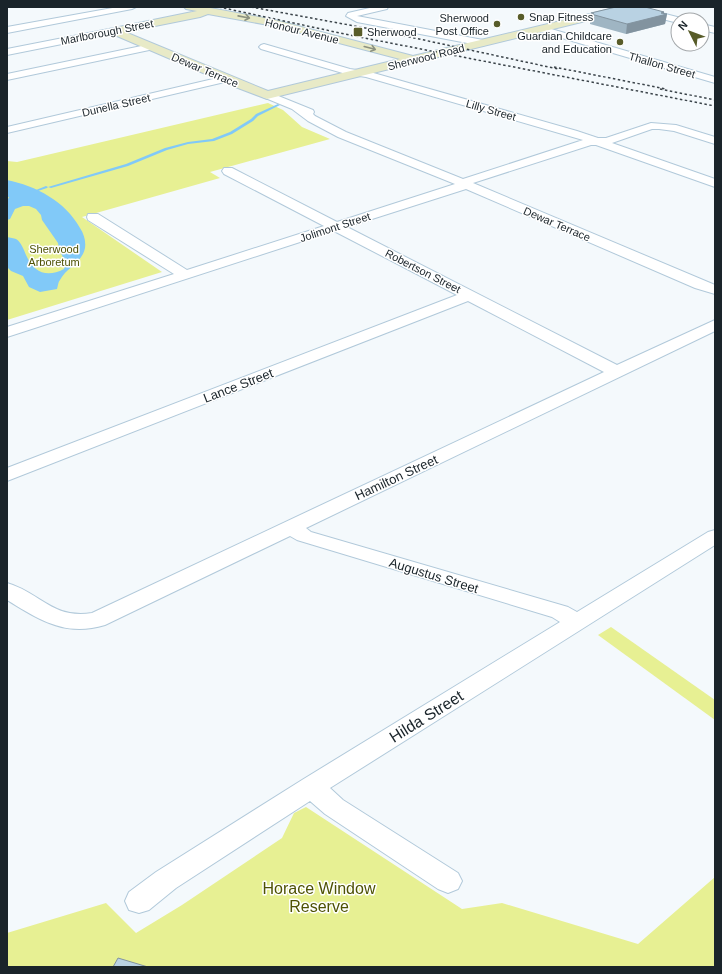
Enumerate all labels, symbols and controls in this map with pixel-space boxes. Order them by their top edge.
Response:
place label: Snap Fitness [529,11,594,23]
place label: Sherwood Post Office [435,12,489,37]
marker: Snap Fitness [516,12,526,22]
north arrow [670,12,710,52]
one-way arrow [237,13,250,21]
street label: Honour Avenue [264,16,340,46]
street label: Marlborough Street [60,17,154,47]
text: N [675,18,690,32]
marker: Sherwood Post Office [492,19,502,29]
marker: Sherwood [352,26,364,38]
place label: Sherwood [367,26,417,38]
place label: Guardian Childcare and Education [517,30,612,55]
marker: Guardian Childcare and Education [615,37,625,47]
street label: Sherwood Road [386,42,466,72]
one-way arrow [364,45,377,52]
street label: Thallon Street [627,50,697,80]
street label: Dewar Terrace [170,51,240,89]
street label: Dunella Street [81,91,151,119]
street label: Lilly Street [465,97,517,123]
street label: Dewar Terrace [522,205,592,243]
street label: Jolimont Street [298,210,372,244]
park label: Sherwood Arboretum [28,243,80,268]
street label: Robertson Street [383,247,463,295]
street label: Lance Street [201,365,276,406]
street label: Hamilton Street [352,452,440,503]
street label: Augustus Street [387,555,481,596]
street label: Hilda Street [386,687,467,746]
park label: Horace Window Reserve [263,880,376,915]

